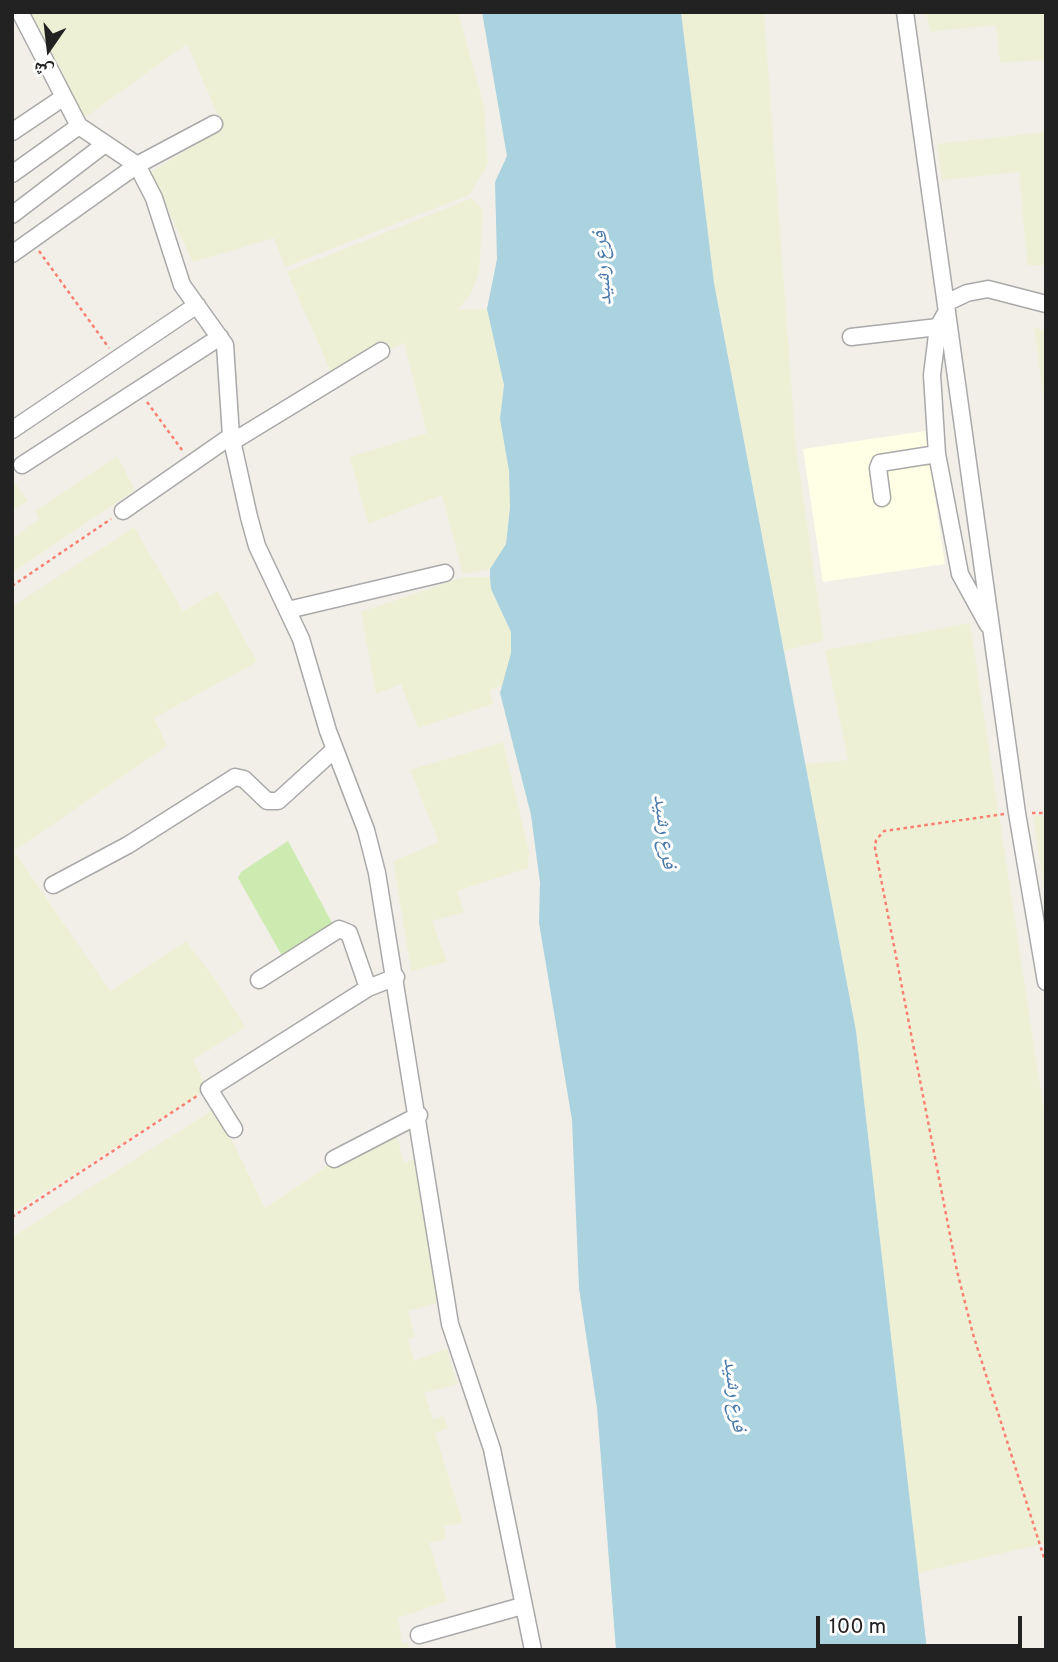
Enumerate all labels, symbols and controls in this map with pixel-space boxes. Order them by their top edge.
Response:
north arrow [14,14,84,84]
text: ش [31,55,57,83]
water label: فرع رشيد [589,230,619,306]
water label: فرع رشيد [646,794,680,870]
water label: فرع رشيد [716,1357,750,1433]
scale bar [820,1602,1026,1646]
text: 100 m [829,1614,886,1641]

